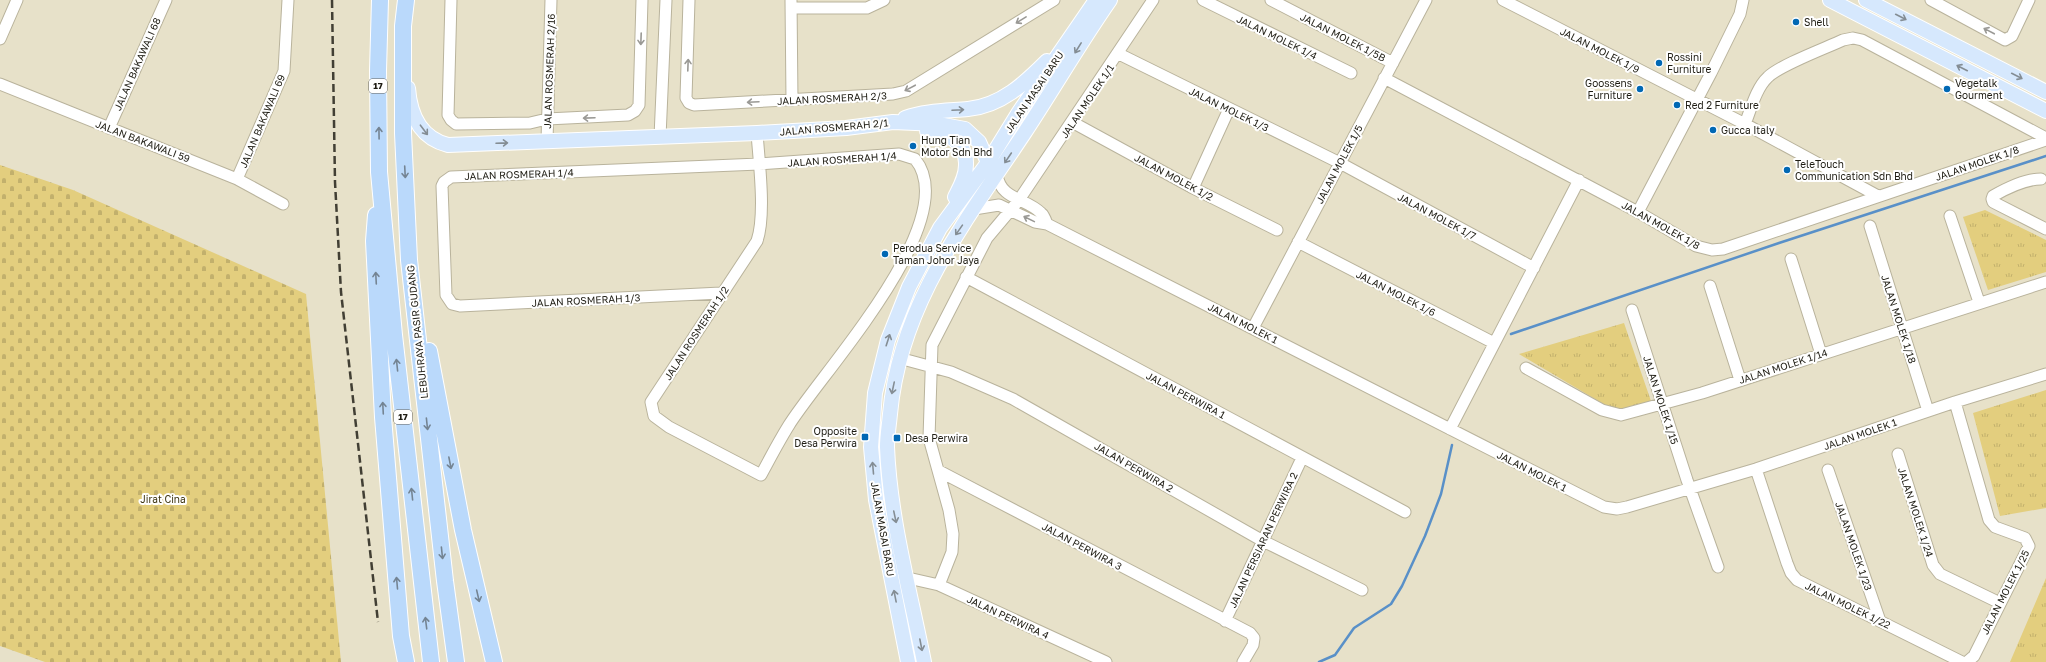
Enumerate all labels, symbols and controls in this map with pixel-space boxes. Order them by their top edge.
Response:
street label: JALAN MOLEK 1/5B [1298,10,1388,64]
street label: JALAN MOLEK 1/4 [1235,12,1319,62]
street label: JALAN ROSMERAH 2/16 [541,13,557,129]
one-way arrow [1894,14,1906,21]
street label: JALAN BAKAWALI 68 [111,16,163,112]
place label: Shell [1804,16,1829,28]
one-way arrow [1015,17,1027,25]
marker: Shell [1791,17,1801,27]
street label: JALAN MOLEK 1/9 [1558,25,1642,75]
one-way arrow [1983,27,1995,35]
one-way arrow [637,32,644,45]
one-way arrow [1074,42,1082,54]
street label: JALAN MASAI BARU [1002,49,1066,135]
place label: Rossini Furniture [1667,51,1712,75]
marker: Rossini Furniture [1654,58,1664,68]
one-way arrow [684,59,692,72]
street label: JALAN MOLEK 1/1 [1058,62,1116,140]
one-way arrow [1956,64,1968,71]
street label: JALAN BAKAWALI 69 [237,72,287,170]
one-way arrow [2010,73,2022,81]
place label: Goossens Furniture [1585,77,1632,101]
place label: Vegetalk Gourment [1955,77,2003,101]
road number: 17 [369,79,387,93]
street label: JALAN MOLEK 1/3 [1187,84,1271,134]
marker: Goossens Furniture [1635,84,1645,94]
marker: Vegetalk Gourment [1942,84,1952,94]
one-way arrow [904,85,916,92]
street label: JALAN ROSMERAH 2/3 [777,89,887,107]
one-way arrow [747,99,760,106]
place label: Red 2 Furniture [1685,99,1759,111]
marker: Red 2 Furniture [1672,100,1682,110]
one-way arrow [951,106,964,113]
one-way arrow [583,114,596,122]
street label: JALAN ROSMERAH 2/1 [779,116,889,138]
street label: JALAN BAKAWALI 59 [94,117,192,165]
street label: JALAN MOLEK 1/5 [1313,122,1365,205]
place label: Gucca Italy [1721,124,1775,136]
one-way arrow [420,125,428,136]
marker: Gucca Italy [1708,125,1718,135]
one-way arrow [375,127,383,140]
place label: Hung Tian Motor Sdn Bhd [921,134,992,158]
one-way arrow [495,139,508,147]
marker: Hung Tian Motor Sdn Bhd [908,141,918,151]
street label: JALAN MOLEK 1/8 [1934,143,2020,183]
street label: JALAN ROSMERAH 1/4 [787,149,897,169]
street label: JALAN MOLEK 1/2 [1133,151,1216,203]
one-way arrow [1004,152,1012,163]
place label: TeleTouch Communication Sdn Bhd [1795,158,1913,182]
one-way arrow [401,165,408,178]
marker: TeleTouch Communication Sdn Bhd [1782,165,1792,175]
street label: JALAN ROSMERAH 1/4 [464,166,574,182]
street label: JALAN MOLEK 1/7 [1396,190,1478,242]
street label: JALAN MOLEK 1/8 [1620,198,1702,252]
one-way arrow [1023,215,1035,222]
one-way arrow [955,225,963,236]
place label: Perodua Service Taman Johor Jaya [893,242,979,266]
marker: Perodua Service Taman Johor Jaya [880,249,890,259]
street label: LEBUHRAYA PASIR GUDANG [404,265,430,399]
street label: JALAN MOLEK 1/6 [1354,268,1438,318]
one-way arrow [372,272,379,285]
street label: JALAN MOLEK 1/18 [1879,273,1919,365]
street label: JALAN ROSMERAH 1/2 [661,284,731,382]
street label: JALAN ROSMERAH 1/3 [531,291,641,309]
street label: JALAN MOLEK 1 [1206,300,1280,346]
one-way arrow [885,335,893,347]
street label: JALAN MOLEK 1/14 [1737,346,1829,386]
street label: JALAN MOLEK 1/15 [1641,354,1681,446]
one-way arrow [394,359,401,372]
street label: JALAN PERWIRA 1 [1144,369,1228,421]
one-way arrow [889,381,897,394]
one-way arrow [379,402,386,415]
road number: 17 [394,410,412,424]
street label: JALAN MOLEK 1 [1822,416,1898,452]
one-way arrow [424,417,431,430]
place label: Opposite Desa Perwira [794,425,857,449]
marker: Opposite Desa Perwira [860,432,870,442]
place label: Desa Perwira [905,432,968,444]
marker: Desa Perwira [892,433,902,443]
street label: JALAN PERWIRA 2 [1093,440,1176,494]
street label: JALAN MOLEK 1 [1495,448,1569,494]
one-way arrow [447,456,455,469]
one-way arrow [870,462,877,475]
street label: JALAN MOLEK 1/24 [1896,466,1936,558]
street label: JALAN PERSIARAN PERWIRA 2 [1226,470,1300,610]
street label: JALAN MASAI BARU [869,481,897,577]
one-way arrow [408,488,415,501]
park label: Jirat Cina [140,493,186,505]
street label: JALAN MOLEK 1/23 [1833,500,1875,592]
one-way arrow [892,510,900,523]
street label: JALAN PERWIRA 3 [1040,520,1124,572]
one-way arrow [438,546,446,559]
street label: JALAN MOLEK 1/25 [1978,548,2032,636]
one-way arrow [393,577,401,590]
street label: JALAN MOLEK 1/22 [1803,579,1893,631]
one-way arrow [475,589,483,602]
one-way arrow [890,590,898,603]
street label: JALAN PERWIRA 4 [965,593,1051,641]
one-way arrow [423,617,430,630]
one-way arrow [917,638,925,651]

